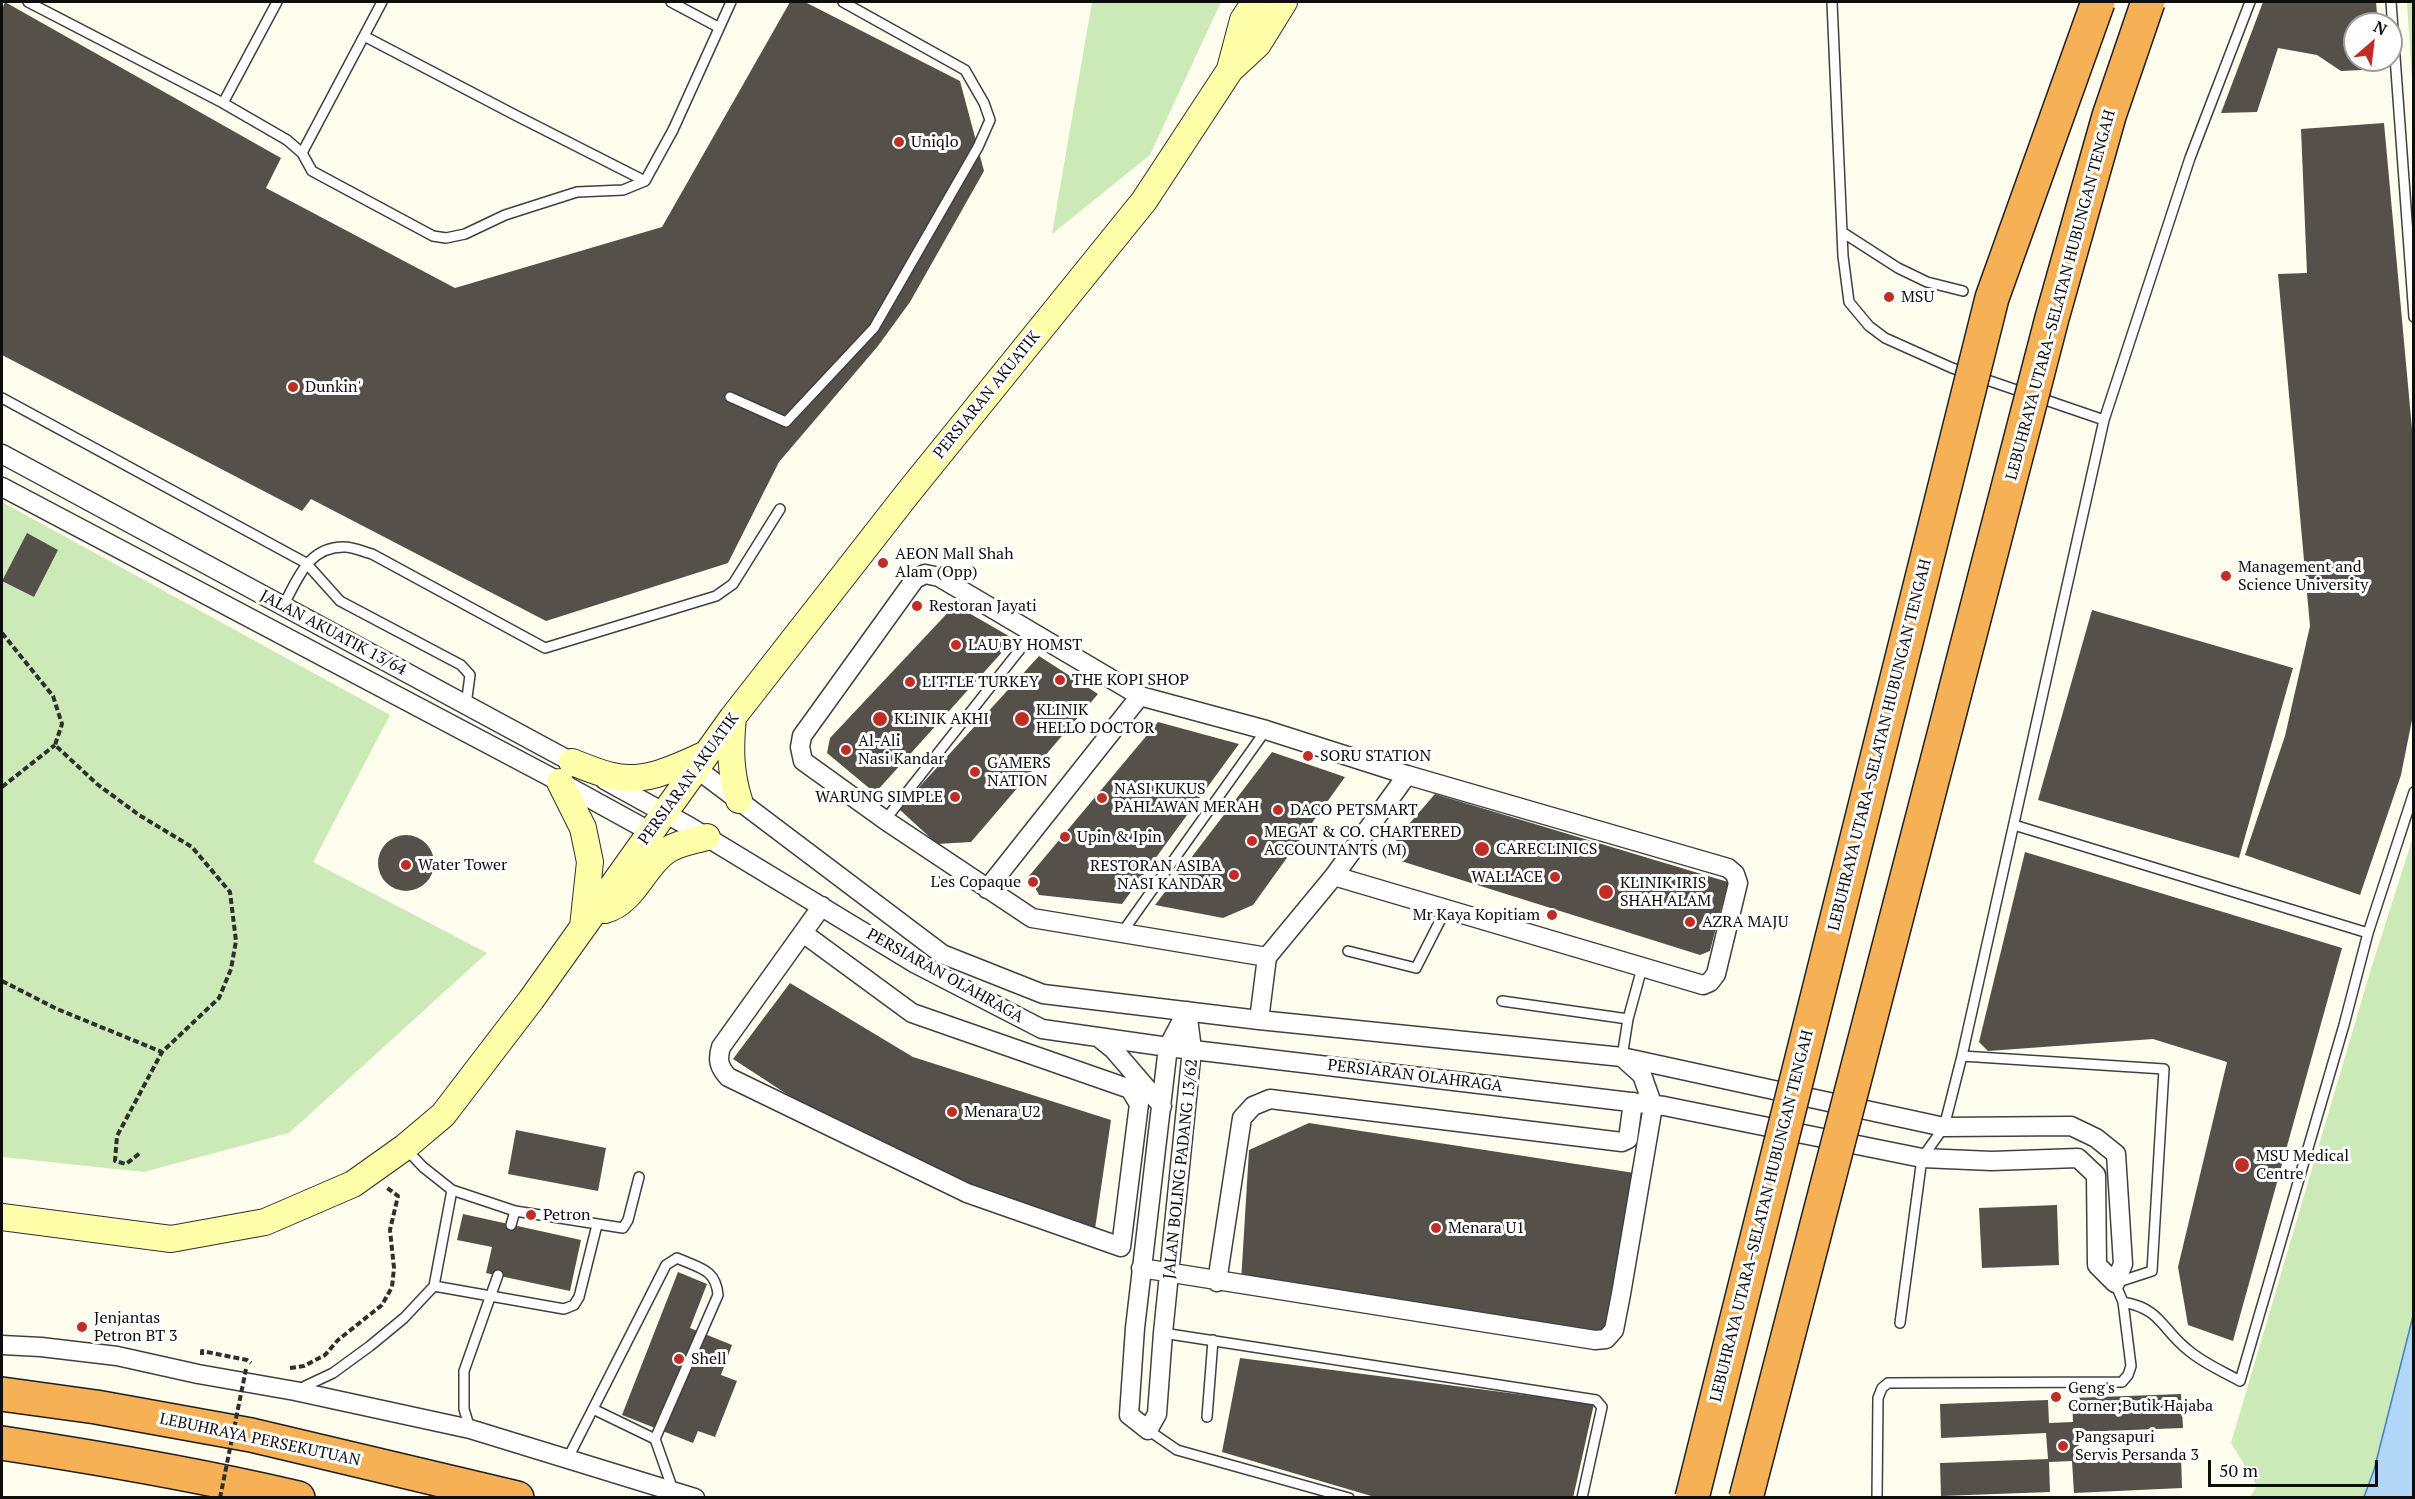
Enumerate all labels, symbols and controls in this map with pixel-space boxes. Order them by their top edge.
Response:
north arrow [2343,12,2403,72]
text: N [2370,15,2391,40]
street label: LEBUHRAYA UTARA–SELATAN HUBUNGAN TENGAH [2002,108,2120,482]
place label: Uniqlo [911,132,959,152]
marker: Uniqlo [892,135,906,149]
place label: MSU [1901,287,1934,307]
marker: MSU [1882,290,1896,304]
street label: PERSIARAN AKUATIK [930,327,1044,463]
place label: Dunkin' [305,377,361,397]
marker: Dunkin' [286,380,300,394]
place label: AEON Mall Shah Alam (Opp) [895,544,1014,582]
marker: AEON Mall Shah Alam (Opp) [876,556,890,570]
street label: LEBUHRAYA UTARA–SELATAN HUBUNGAN TENGAH [1824,557,1936,933]
place label: Management and Science University [2238,557,2368,595]
marker: Management and Science University [2219,569,2233,583]
street label: JALAN AKUATIK 13/64 [257,586,409,680]
place label: Restoran Jayati [929,596,1037,616]
marker: Restoran Jayati [910,599,924,613]
place label: LAU BY HOMST [968,635,1082,655]
marker: LAU BY HOMST [949,638,963,652]
place label: THE KOPI SHOP [1072,670,1189,690]
place label: LITTLE TURKEY [922,672,1039,692]
marker: THE KOPI SHOP [1053,673,1067,687]
marker: LITTLE TURKEY [903,675,917,689]
place label: KLINIK HELLO DOCTOR [1036,700,1155,738]
street label: PERSIARAN AKUATIK [635,709,743,849]
place label: KLINIK AKHI [894,709,989,729]
marker: KLINIK AKHI [871,710,889,728]
marker: KLINIK HELLO DOCTOR [1013,710,1031,728]
place label: Al-Ali Nasi Kandar [858,731,944,769]
marker: Al-Ali Nasi Kandar [839,743,853,757]
place label: SORU STATION [1320,746,1431,766]
marker: SORU STATION [1301,749,1315,763]
place label: GAMERS NATION [987,753,1051,791]
marker: GAMERS NATION [968,765,982,779]
place label: NASI KUKUS PAHLAWAN MERAH [1114,779,1259,817]
place label: WARUNG SIMPLE [815,787,943,807]
marker: WARUNG SIMPLE [948,790,962,804]
marker: NASI KUKUS PAHLAWAN MERAH [1095,791,1109,805]
place label: DACO PETSMART [1290,800,1418,820]
marker: DACO PETSMART [1271,803,1285,817]
place label: MEGAT & CO. CHARTERED ACCOUNTANTS (M) [1264,822,1461,860]
place label: Upin & Ipin [1077,827,1162,847]
marker: Upin & Ipin [1058,830,1072,844]
marker: MEGAT & CO. CHARTERED ACCOUNTANTS (M) [1245,834,1259,848]
place label: CARECLINICS [1496,839,1597,859]
marker: CARECLINICS [1473,840,1491,858]
place label: Water Tower [418,855,507,875]
place label: RESTORAN ASIBA NASI KANDAR [1090,856,1222,894]
marker: Water Tower [399,858,413,872]
place label: WALLACE [1471,867,1543,887]
marker: RESTORAN ASIBA NASI KANDAR [1227,868,1241,882]
marker: WALLACE [1548,870,1562,884]
place label: L'es Copaque [930,872,1021,892]
place label: KLINIK IRIS SHAH ALAM [1620,873,1711,911]
marker: L'es Copaque [1026,875,1040,889]
marker: KLINIK IRIS SHAH ALAM [1597,883,1615,901]
place label: Mr Kaya Kopitiam [1413,905,1540,925]
marker: Mr Kaya Kopitiam [1545,908,1559,922]
place label: AZRA MAJU [1702,912,1788,932]
marker: AZRA MAJU [1683,915,1697,929]
street label: PERSIARAN OLAHRAGA [863,925,1027,1027]
street label: LEBUHRAYA UTARA–SELATAN HUBUNGAN TENGAH [1706,1028,1818,1404]
street label: PERSIARAN OLAHRAGA [1326,1056,1504,1096]
street label: JALAN BOLING PADANG 13/62 [1160,1058,1202,1280]
place label: Menara U2 [964,1102,1041,1122]
marker: Menara U2 [945,1105,959,1119]
place label: MSU Medical Centre [2256,1146,2349,1184]
marker: MSU Medical Centre [2233,1156,2251,1174]
place label: Petron [543,1205,591,1225]
marker: Petron [524,1208,538,1222]
place label: Menara U1 [1448,1218,1525,1238]
marker: Menara U1 [1429,1221,1443,1235]
place label: Jenjantas Petron BT 3 [94,1308,178,1346]
marker: Jenjantas Petron BT 3 [75,1320,89,1334]
place label: Shell [691,1349,727,1369]
marker: Shell [672,1352,686,1366]
place label: Geng's Corner;Butik Hajaba [2068,1378,2213,1416]
marker: Geng's Corner;Butik Hajaba [2049,1390,2063,1404]
street label: LEBUHRAYA PERSEKUTUAN [158,1409,362,1471]
place label: Pangsapuri Servis Persanda 3 [2075,1427,2199,1465]
marker: Pangsapuri Servis Persanda 3 [2056,1439,2070,1453]
scale bar [2211,1448,2380,1486]
text: 50 m [2219,1458,2258,1482]

